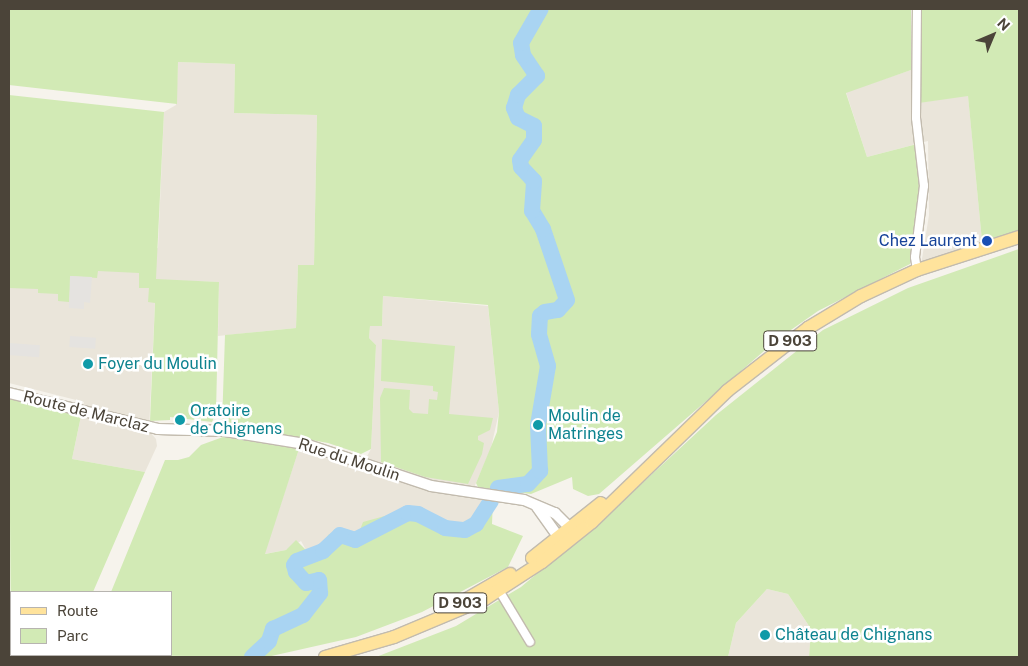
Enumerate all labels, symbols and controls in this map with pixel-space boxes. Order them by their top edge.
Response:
north arrow [968,10,1018,60]
text: N [994,15,1013,34]
place label: Chez Laurent [879,231,977,251]
marker: Chez Laurent [981,235,993,247]
road number: D 903 [762,328,818,354]
place label: Foyer du Moulin [98,354,217,374]
marker: Foyer du Moulin [82,358,94,370]
street label: Route de Marclaz [21,387,151,437]
place label: Oratoire de Chignens [190,401,282,439]
place label: Moulin de Matringes [548,406,623,444]
marker: Oratoire de Chignens [174,414,186,426]
marker: Moulin de Matringes [532,419,544,431]
street label: Rue du Moulin [296,434,402,486]
road number: D 903 [432,590,488,616]
legend [10,591,172,656]
text: Route [57,602,98,619]
place label: Château de Chignans [775,625,933,645]
text: Parc [57,627,89,644]
marker: Château de Chignans [759,629,771,641]

